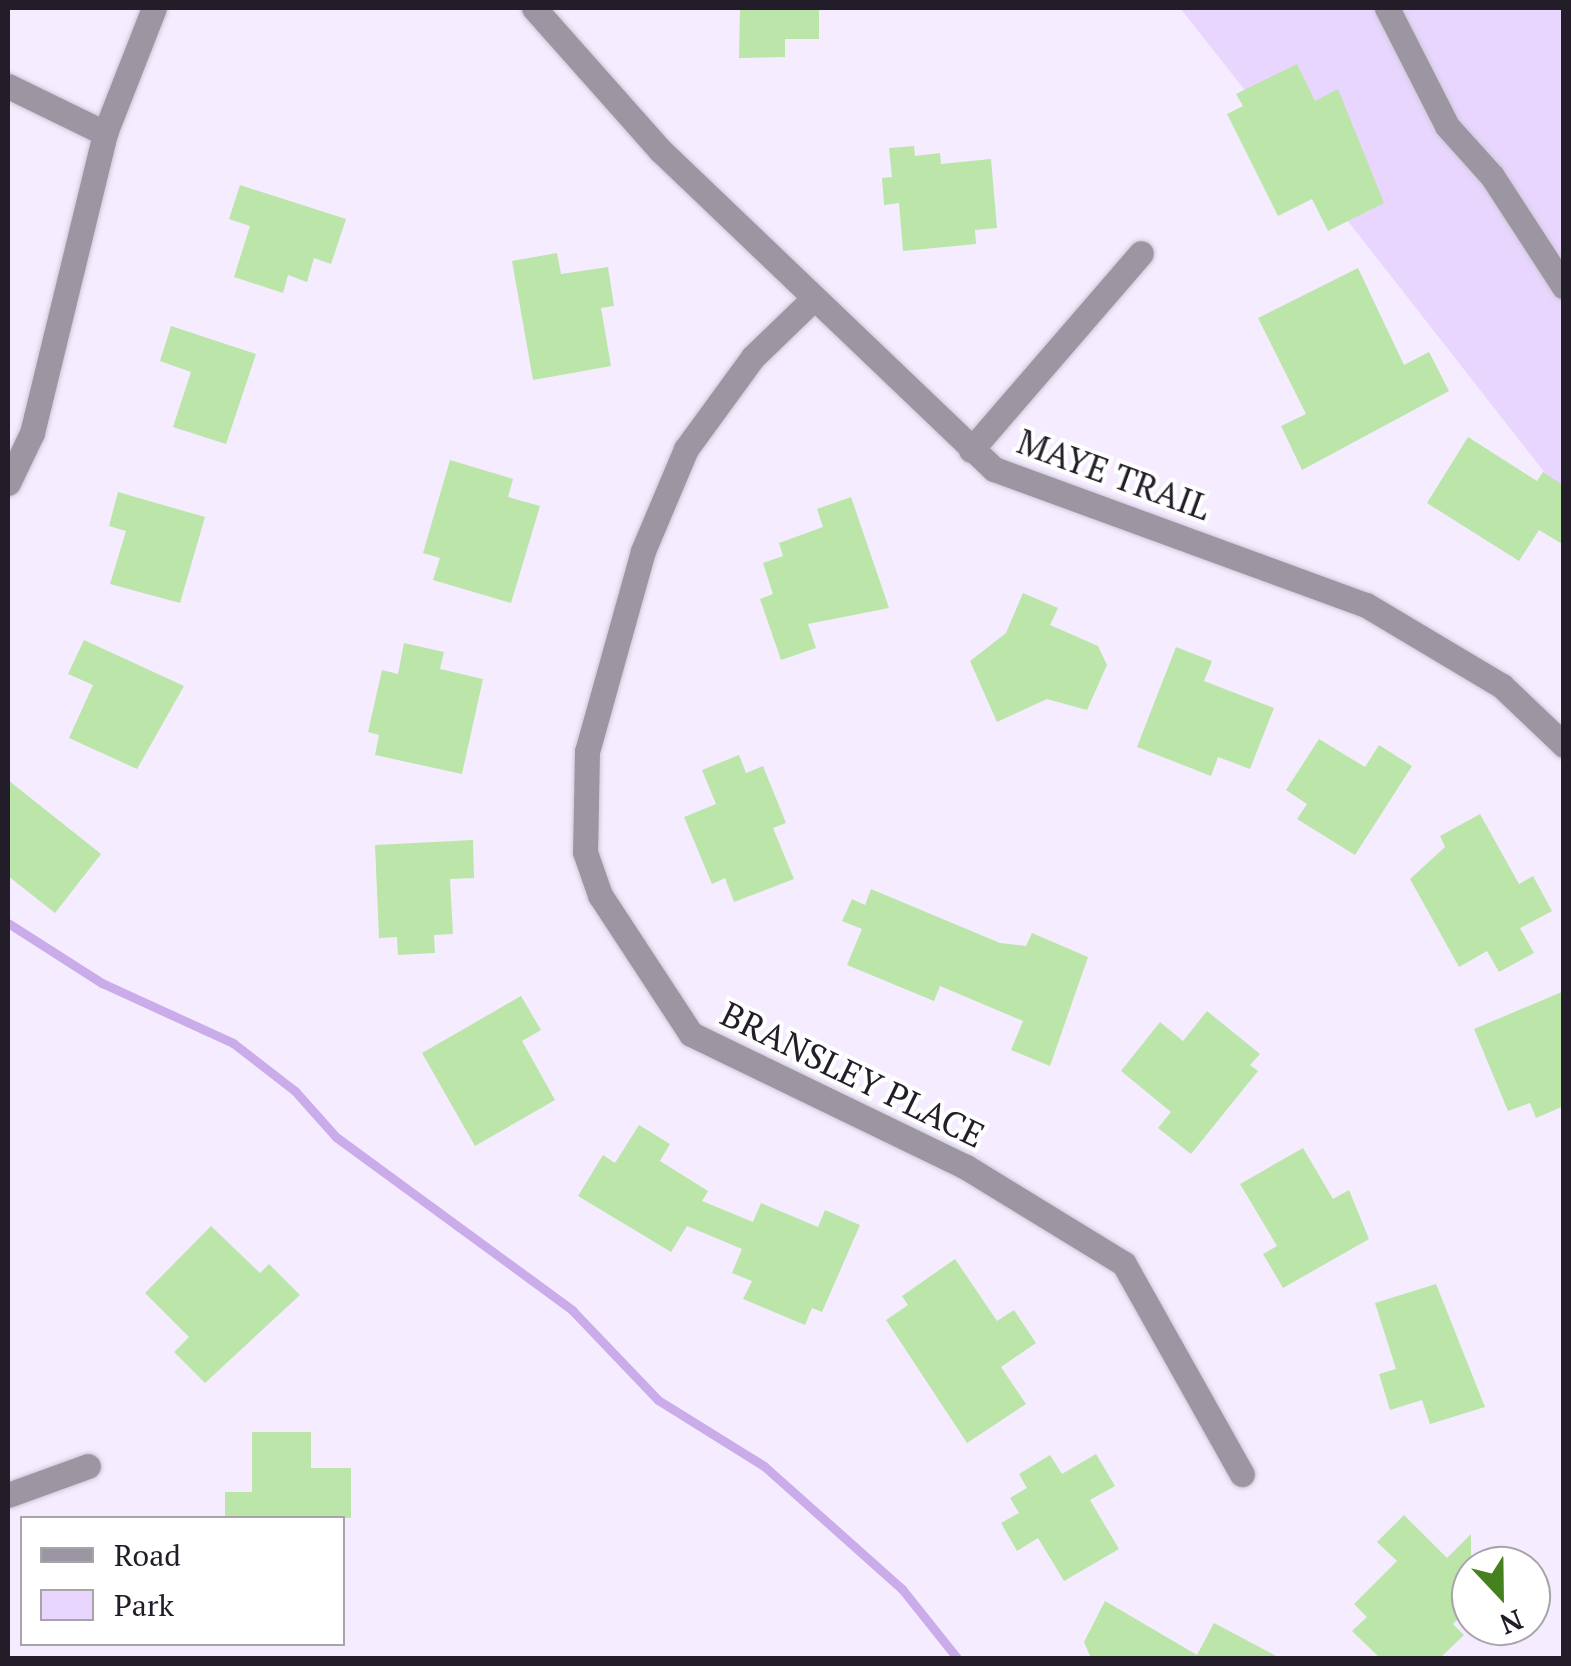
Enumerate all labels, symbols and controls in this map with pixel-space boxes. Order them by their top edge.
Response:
street label: MAYE TRAIL [1012,420,1216,528]
street label: BRANSLEY PLACE [714,992,992,1156]
legend [20,1516,345,1646]
text: Road [114,1535,181,1575]
north arrow [1451,1546,1551,1646]
text: Park [114,1585,174,1625]
text: N [1495,1601,1528,1644]

